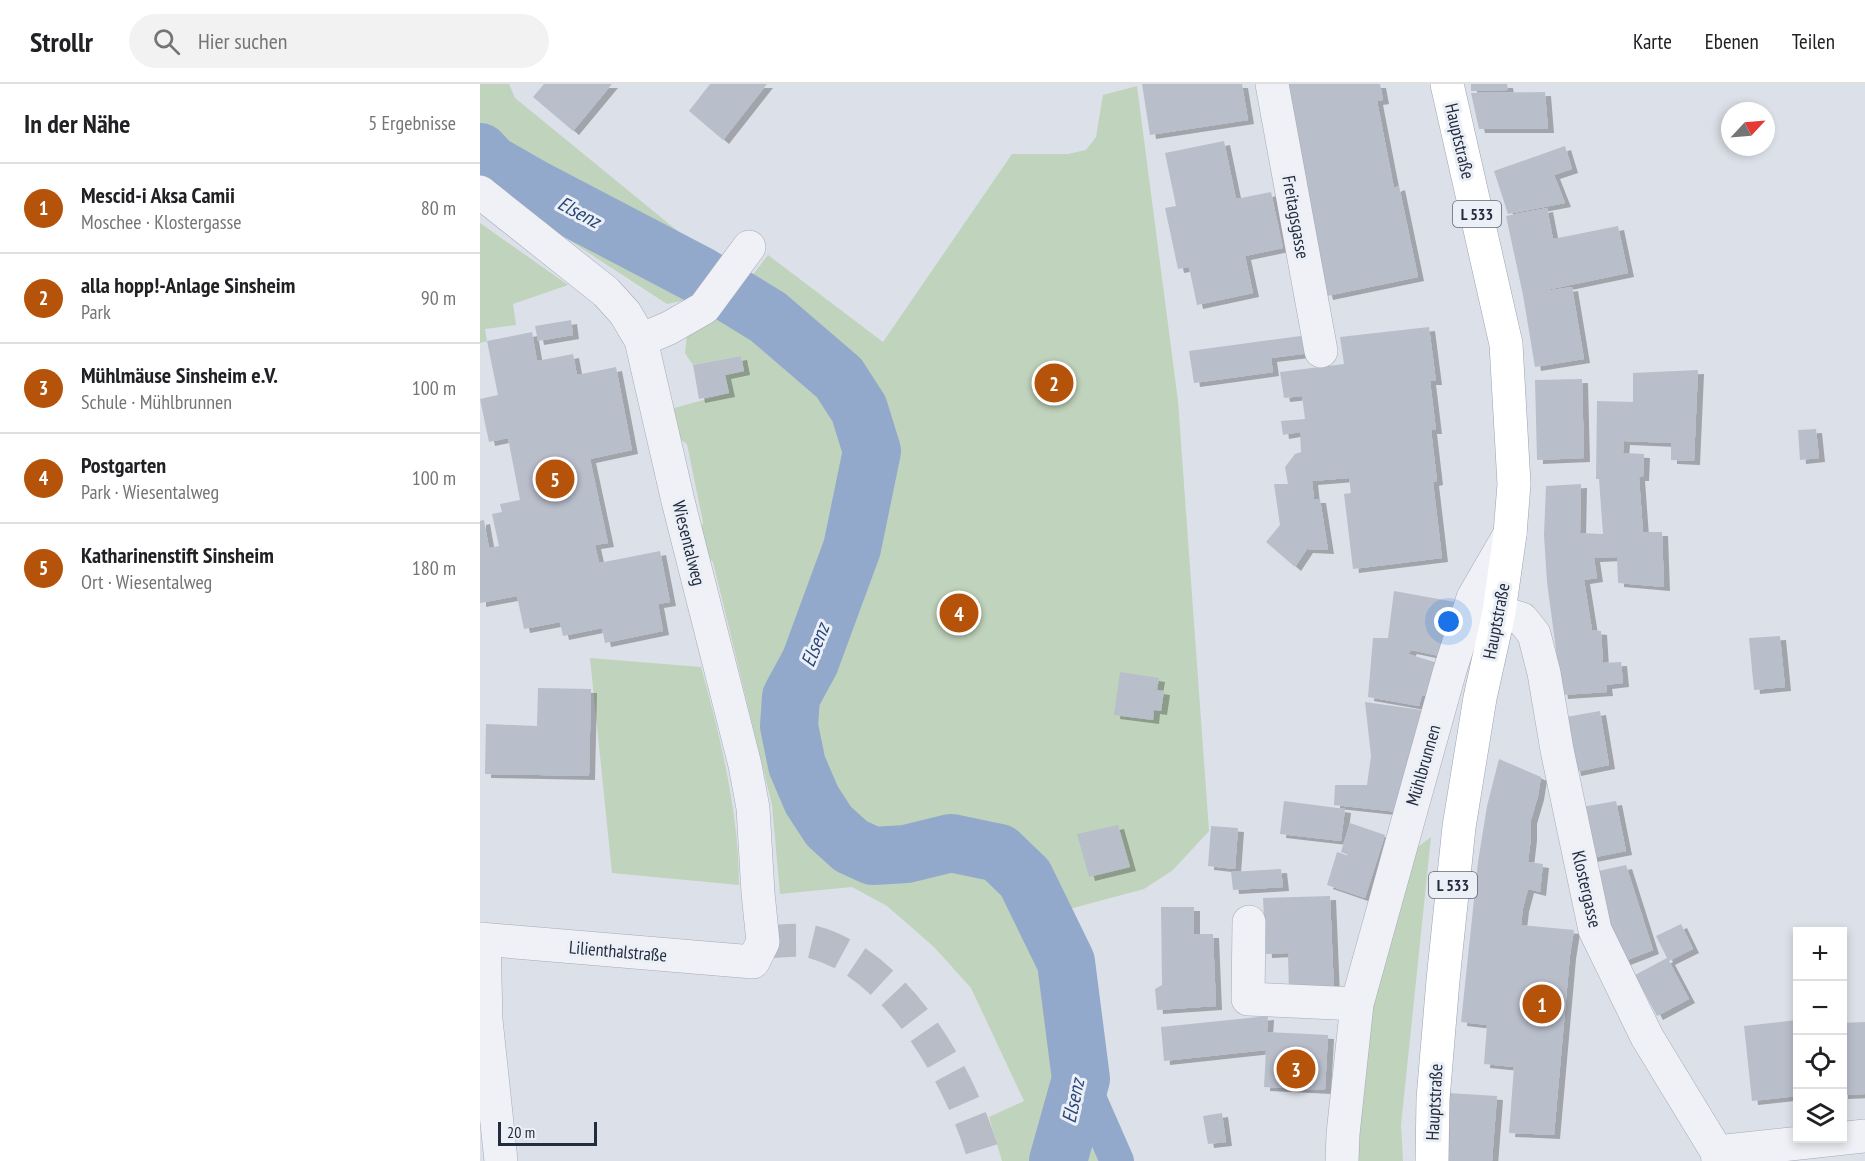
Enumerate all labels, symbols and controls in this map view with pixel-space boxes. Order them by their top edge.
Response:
search box [129,14,549,68]
text: Strollr [30,23,93,60]
icon: search [150,25,183,58]
text: Hier suchen [198,27,288,55]
text: Karte [1633,28,1672,55]
text: Ebenen [1705,28,1759,55]
text: Teilen [1792,28,1835,55]
street label: Hauptstraße [1440,101,1480,181]
north arrow [1721,102,1775,156]
text: In der Nähe [24,107,130,140]
text: 5 Ergebnisse [368,110,456,136]
street label: Freitagsgasse [1277,173,1315,261]
text: Mescid-i Aksa Camii [81,181,235,209]
water label: Elsenz [553,190,606,235]
text: 1 [39,195,48,221]
text: 80 m [421,195,456,221]
road number: L 533 [1453,201,1501,227]
text: Moschee · Klostergasse [81,209,242,235]
text: alla hopp!-Anlage Sinsheim [81,271,295,299]
text: 2 [39,285,48,311]
text: 90 m [421,285,456,311]
text: Park [81,299,111,325]
pin: 2 [1034,360,1074,406]
text: Mühlmäuse Sinsheim e.V. [81,361,278,389]
text: 3 [39,375,48,401]
text: 100 m [412,375,456,401]
text: Schule · Mühlbrunnen [81,389,232,415]
text: Postgarten [81,451,166,479]
pin: 5 [536,456,574,502]
text: 4 [39,465,48,491]
text: 100 m [412,465,456,491]
text: Park · Wiesentalweg [81,479,219,505]
street label: Wiesentalweg [667,498,711,588]
text: Katharinenstift Sinsheim [81,541,274,569]
text: 5 [39,555,48,581]
text: 180 m [412,555,456,581]
text: Ort · Wiesentalweg [81,569,212,595]
street label: Hauptstraße [1477,581,1515,661]
pin: 4 [940,590,978,636]
your location [1434,607,1463,636]
water label: Elsenz [795,618,836,670]
street label: Mühlbrunnen [1400,722,1446,808]
street label: Klostergasse [1567,848,1607,930]
road number: L 533 [1429,872,1477,898]
map controls [1793,927,1847,1143]
button: + [1793,927,1847,981]
street label: Lilienthalstraße [568,935,668,967]
button: − [1793,981,1847,1035]
pin: 1 [1522,982,1562,1026]
button: locate [1793,1035,1847,1089]
pin: 3 [1276,1046,1316,1092]
street label: Hauptstraße [1421,1063,1447,1141]
water label: Elsenz [1056,1075,1091,1125]
button: layers [1793,1089,1847,1143]
scale bar [498,1119,597,1146]
text: 20 m [507,1122,535,1142]

